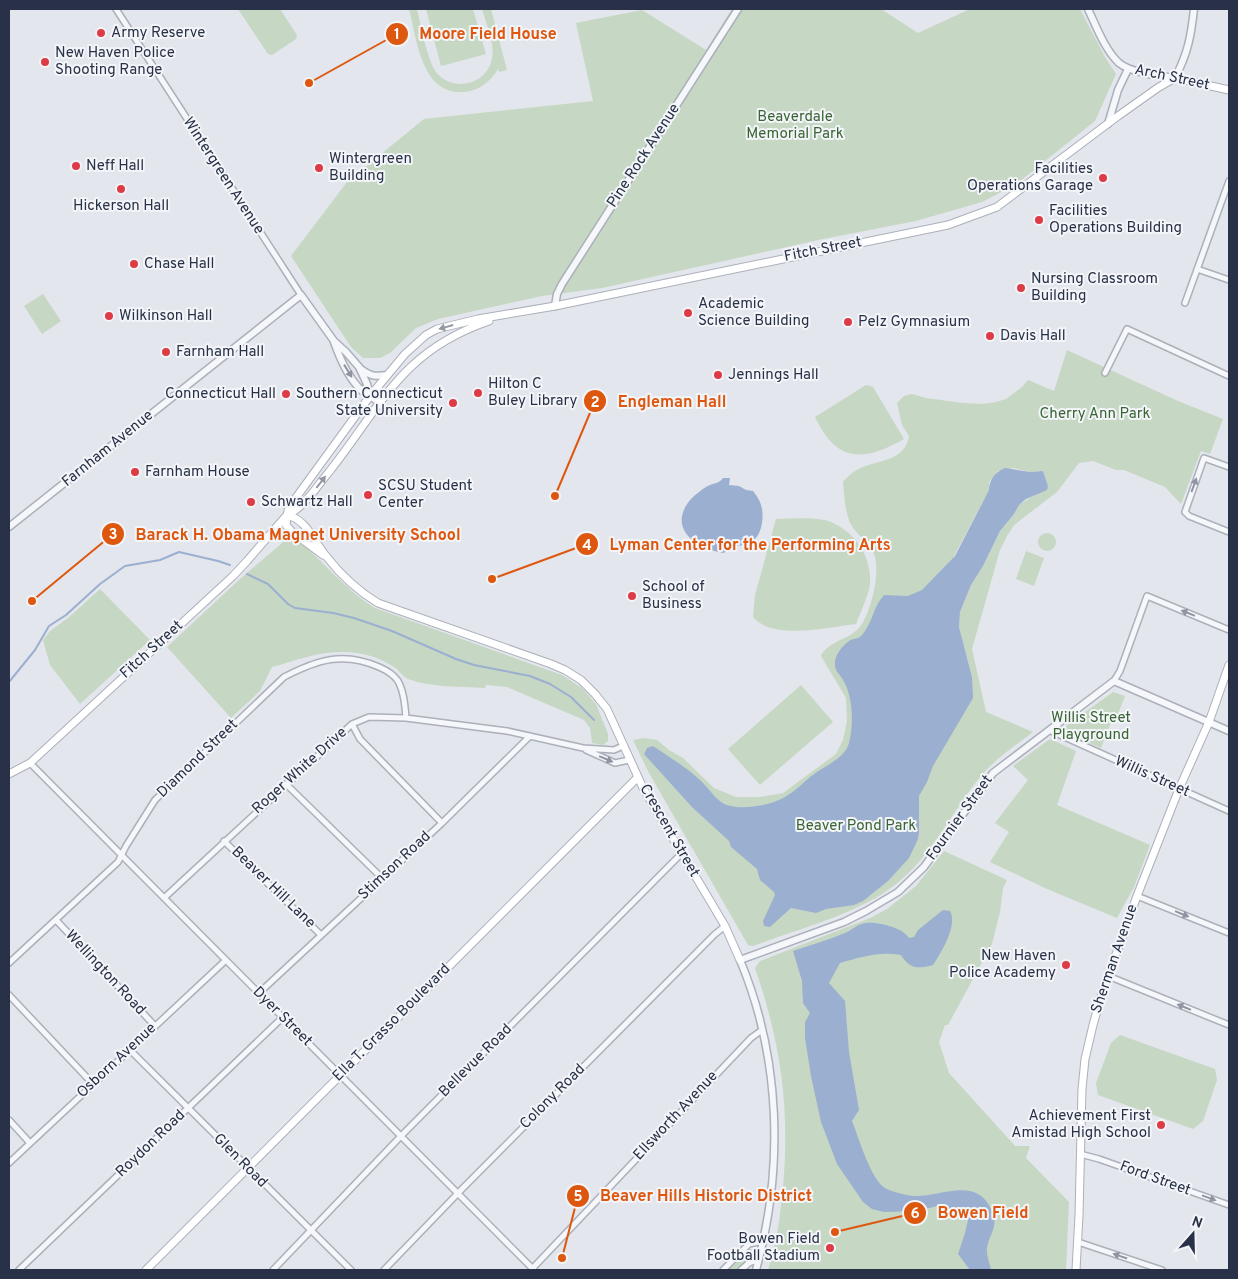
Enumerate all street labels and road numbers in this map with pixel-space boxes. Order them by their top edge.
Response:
street label: Arch Street [1133,61,1211,95]
street label: Pine Rock Avenue [603,100,685,212]
street label: Wintergreen Avenue [178,114,268,238]
street label: Fitch Street [783,233,863,267]
street label: Farnham Avenue [59,406,157,492]
street label: Fitch Street [116,617,188,683]
street label: Diamond Street [154,716,242,802]
street label: Roger White Drive [249,723,351,819]
street label: Willis Street [1112,752,1192,802]
street label: Fournier Street [923,772,997,864]
street label: Crescent Street [635,781,703,881]
street label: Stimson Road [355,827,435,905]
street label: Beaver Hill Lane [227,843,319,933]
street label: Sherman Avenue [1087,902,1143,1016]
street label: Wellington Road [61,926,149,1020]
street label: Ella T. Grasso Boulevard [329,960,455,1086]
street label: Dyer Street [248,983,316,1051]
street label: Osborn Avenue [73,1019,161,1103]
street label: Bellevue Road [435,1020,517,1102]
street label: Colony Road [516,1060,590,1134]
street label: Ellsworth Avenue [630,1067,722,1165]
street label: Roydon Road [112,1106,190,1182]
street label: Glen Road [209,1130,271,1192]
street label: Ford Street [1117,1157,1193,1201]

